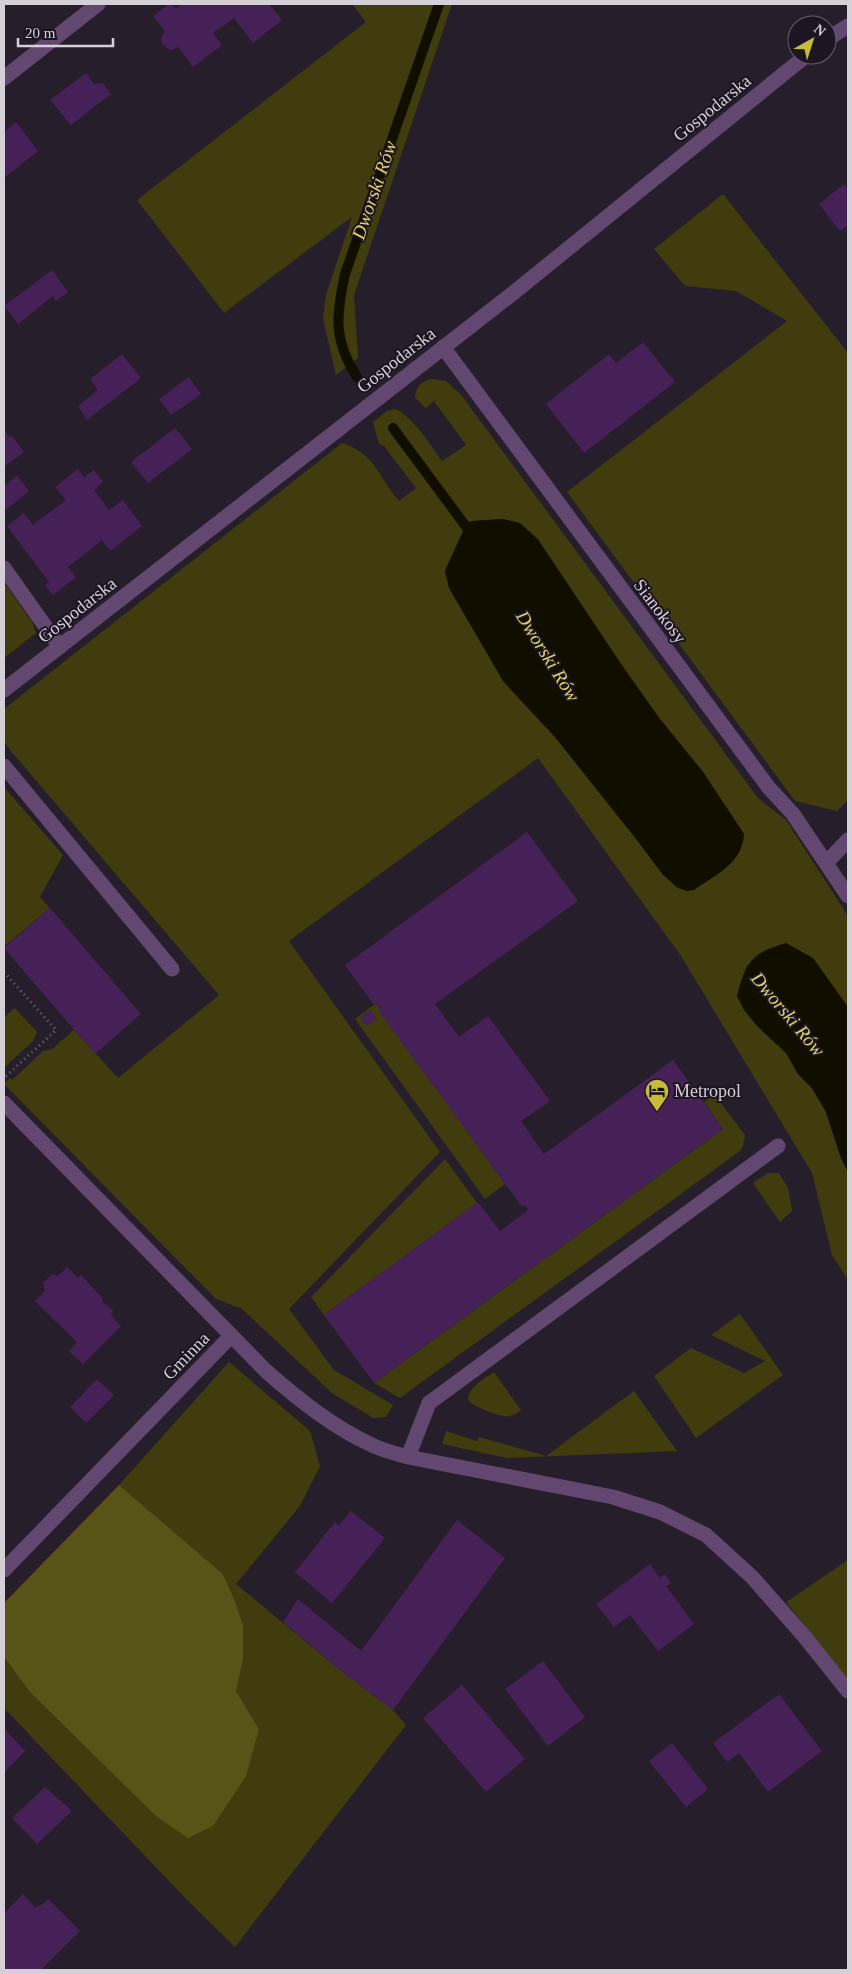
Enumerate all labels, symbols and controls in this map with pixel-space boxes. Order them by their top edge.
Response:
scale bar [18,15,112,47]
north arrow [787,15,837,65]
text: N [811,21,829,39]
text: 20 m [25,25,56,41]
street label: Gospodarska [669,71,755,145]
water label: Dworski Rów [347,138,401,243]
street label: Gospodarska [353,323,439,397]
street label: Gospodarska [34,573,120,647]
street label: Sianokosy [629,575,691,647]
water label: Dworski Rów [511,606,584,705]
water label: Dworski Rów [746,967,829,1060]
hotel icon: Metropol [644,1078,670,1112]
place label: Metropol [674,1081,741,1101]
street label: Gminna [159,1328,213,1384]

